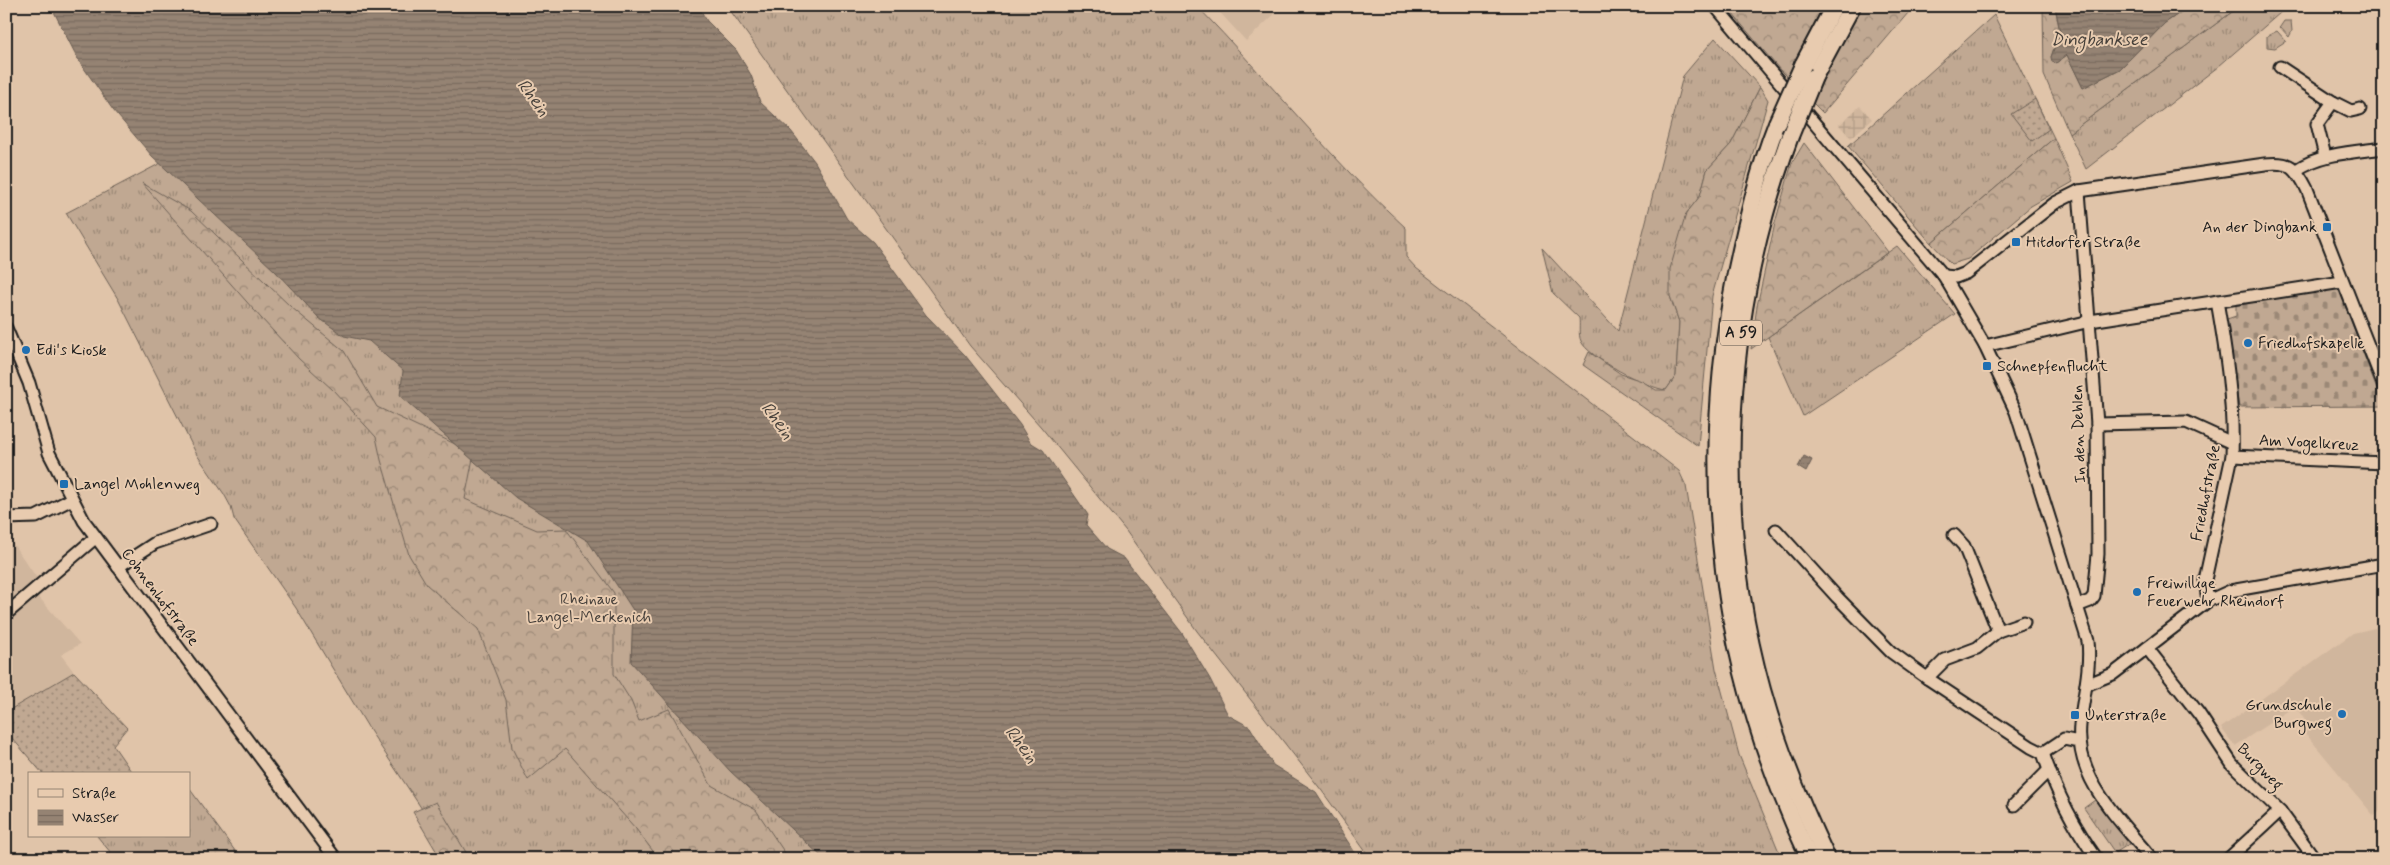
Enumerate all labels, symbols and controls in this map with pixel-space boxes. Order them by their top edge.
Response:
water label: Dingbanksee [2050,28,2149,54]
water label: Rhein [511,74,555,122]
place label: An der Dingbank [2202,217,2317,239]
marker: An der Dingbank [2321,221,2333,233]
place label: Hitdorfer Straße [2026,232,2141,253]
marker: Hitdorfer Straße [2010,236,2022,248]
road number: A 59 [1720,320,1762,346]
place label: Friedhofskapelle [2258,333,2365,354]
marker: Friedhofskapelle [2242,337,2254,349]
place label: Edi's Kiosk [36,340,107,361]
marker: Edi's Kiosk [20,344,32,356]
place label: Schnepfenflucht [1997,356,2108,377]
marker: Schnepfenflucht [1981,360,1993,372]
street label: In den Dehlen [2067,384,2091,484]
water label: Rhein [755,397,799,445]
street label: Am Vogelkreuz [2258,430,2360,457]
street label: Friedhofstraße [2186,443,2226,543]
place label: Langel Mohlenweg [74,474,200,496]
marker: Langel Mohlenweg [58,478,70,490]
street label: Cohnenhofstraße [116,544,204,650]
place label: Freiwillige Feuerwehr Rheindorf [2147,573,2284,612]
marker: Freiwillige Feuerwehr Rheindorf [2131,586,2143,598]
park label: Rheinaue Langel-Merkenich [527,589,651,629]
place label: Grundschule Burgweg [2245,695,2332,735]
place label: Unterstraße [2085,705,2167,726]
marker: Grundschule Burgweg [2336,708,2348,720]
marker: Unterstraße [2069,709,2081,721]
water label: Rhein [999,721,1043,769]
street label: Burgweg [2232,739,2288,796]
legend [28,772,190,838]
text: Straße [72,784,116,804]
text: Wasser [72,808,119,828]

